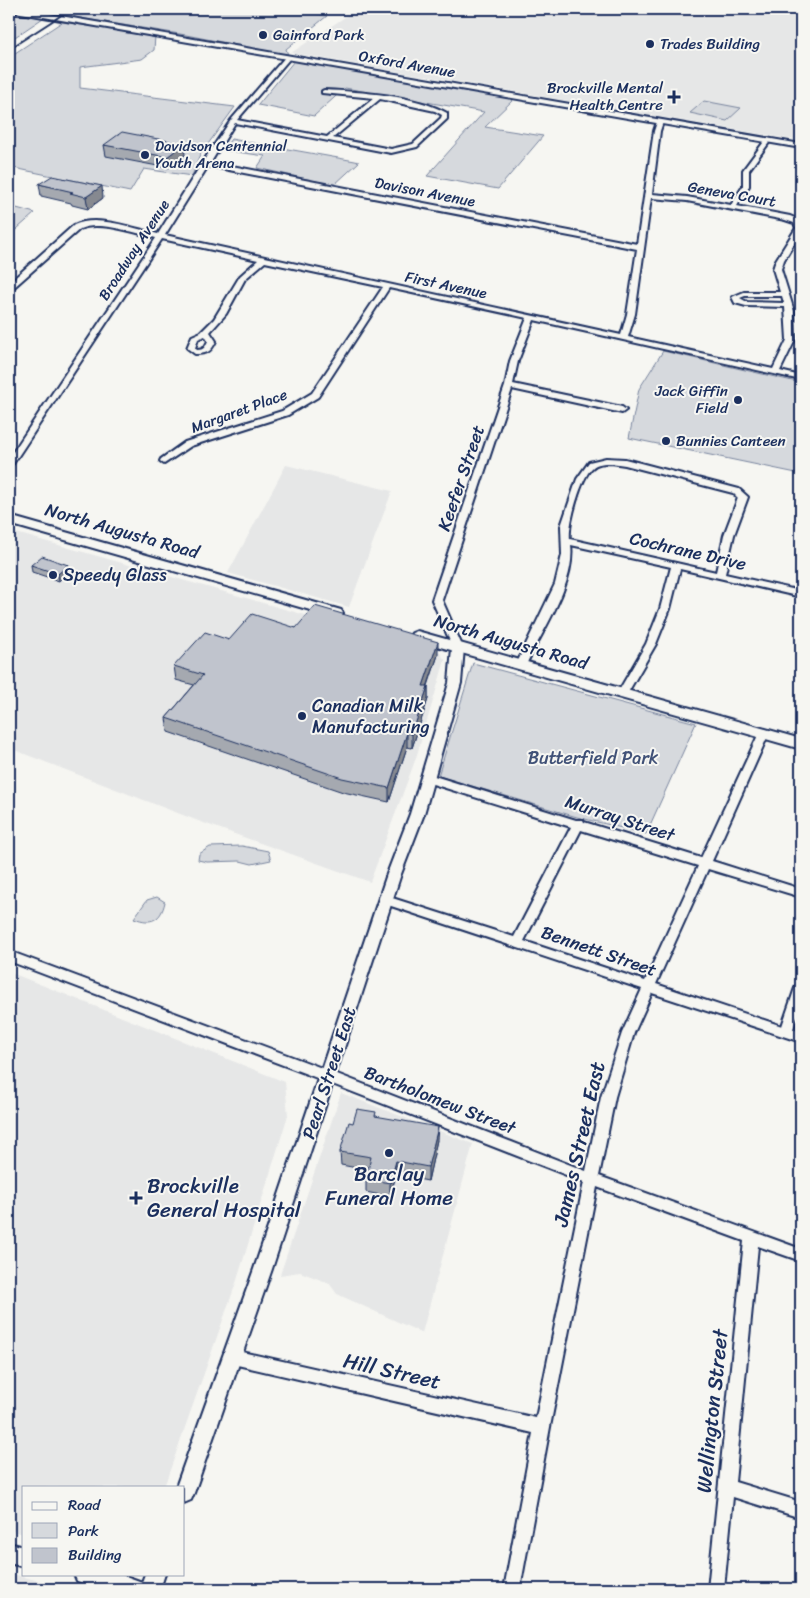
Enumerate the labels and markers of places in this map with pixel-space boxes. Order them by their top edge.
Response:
place label: Gainford Park [273,22,365,48]
marker: Gainford Park [257,29,269,41]
place label: Trades Building [660,31,760,57]
marker: Trades Building [644,38,656,50]
place label: Brockville Mental Health Centre [547,75,664,118]
marker: Brockville Mental Health Centre [667,90,681,104]
place label: Davidson Centennial Youth Arena [155,133,288,176]
marker: Davidson Centennial Youth Arena [139,149,151,161]
place label: Jack Giffin Field [654,378,729,421]
marker: Jack Giffin Field [732,394,744,406]
place label: Bunnies Canteen [676,428,786,454]
marker: Bunnies Canteen [660,435,672,447]
place label: Speedy Glass [63,559,167,591]
marker: Speedy Glass [47,569,59,581]
place label: Canadian Milk Manufacturing [312,690,430,743]
marker: Canadian Milk Manufacturing [296,710,308,722]
marker: Barclay Funeral Home [383,1147,395,1159]
place label: Barclay Funeral Home [325,1155,453,1217]
place label: Brockville General Hospital [147,1167,302,1229]
marker: Brockville General Hospital [129,1191,143,1205]

